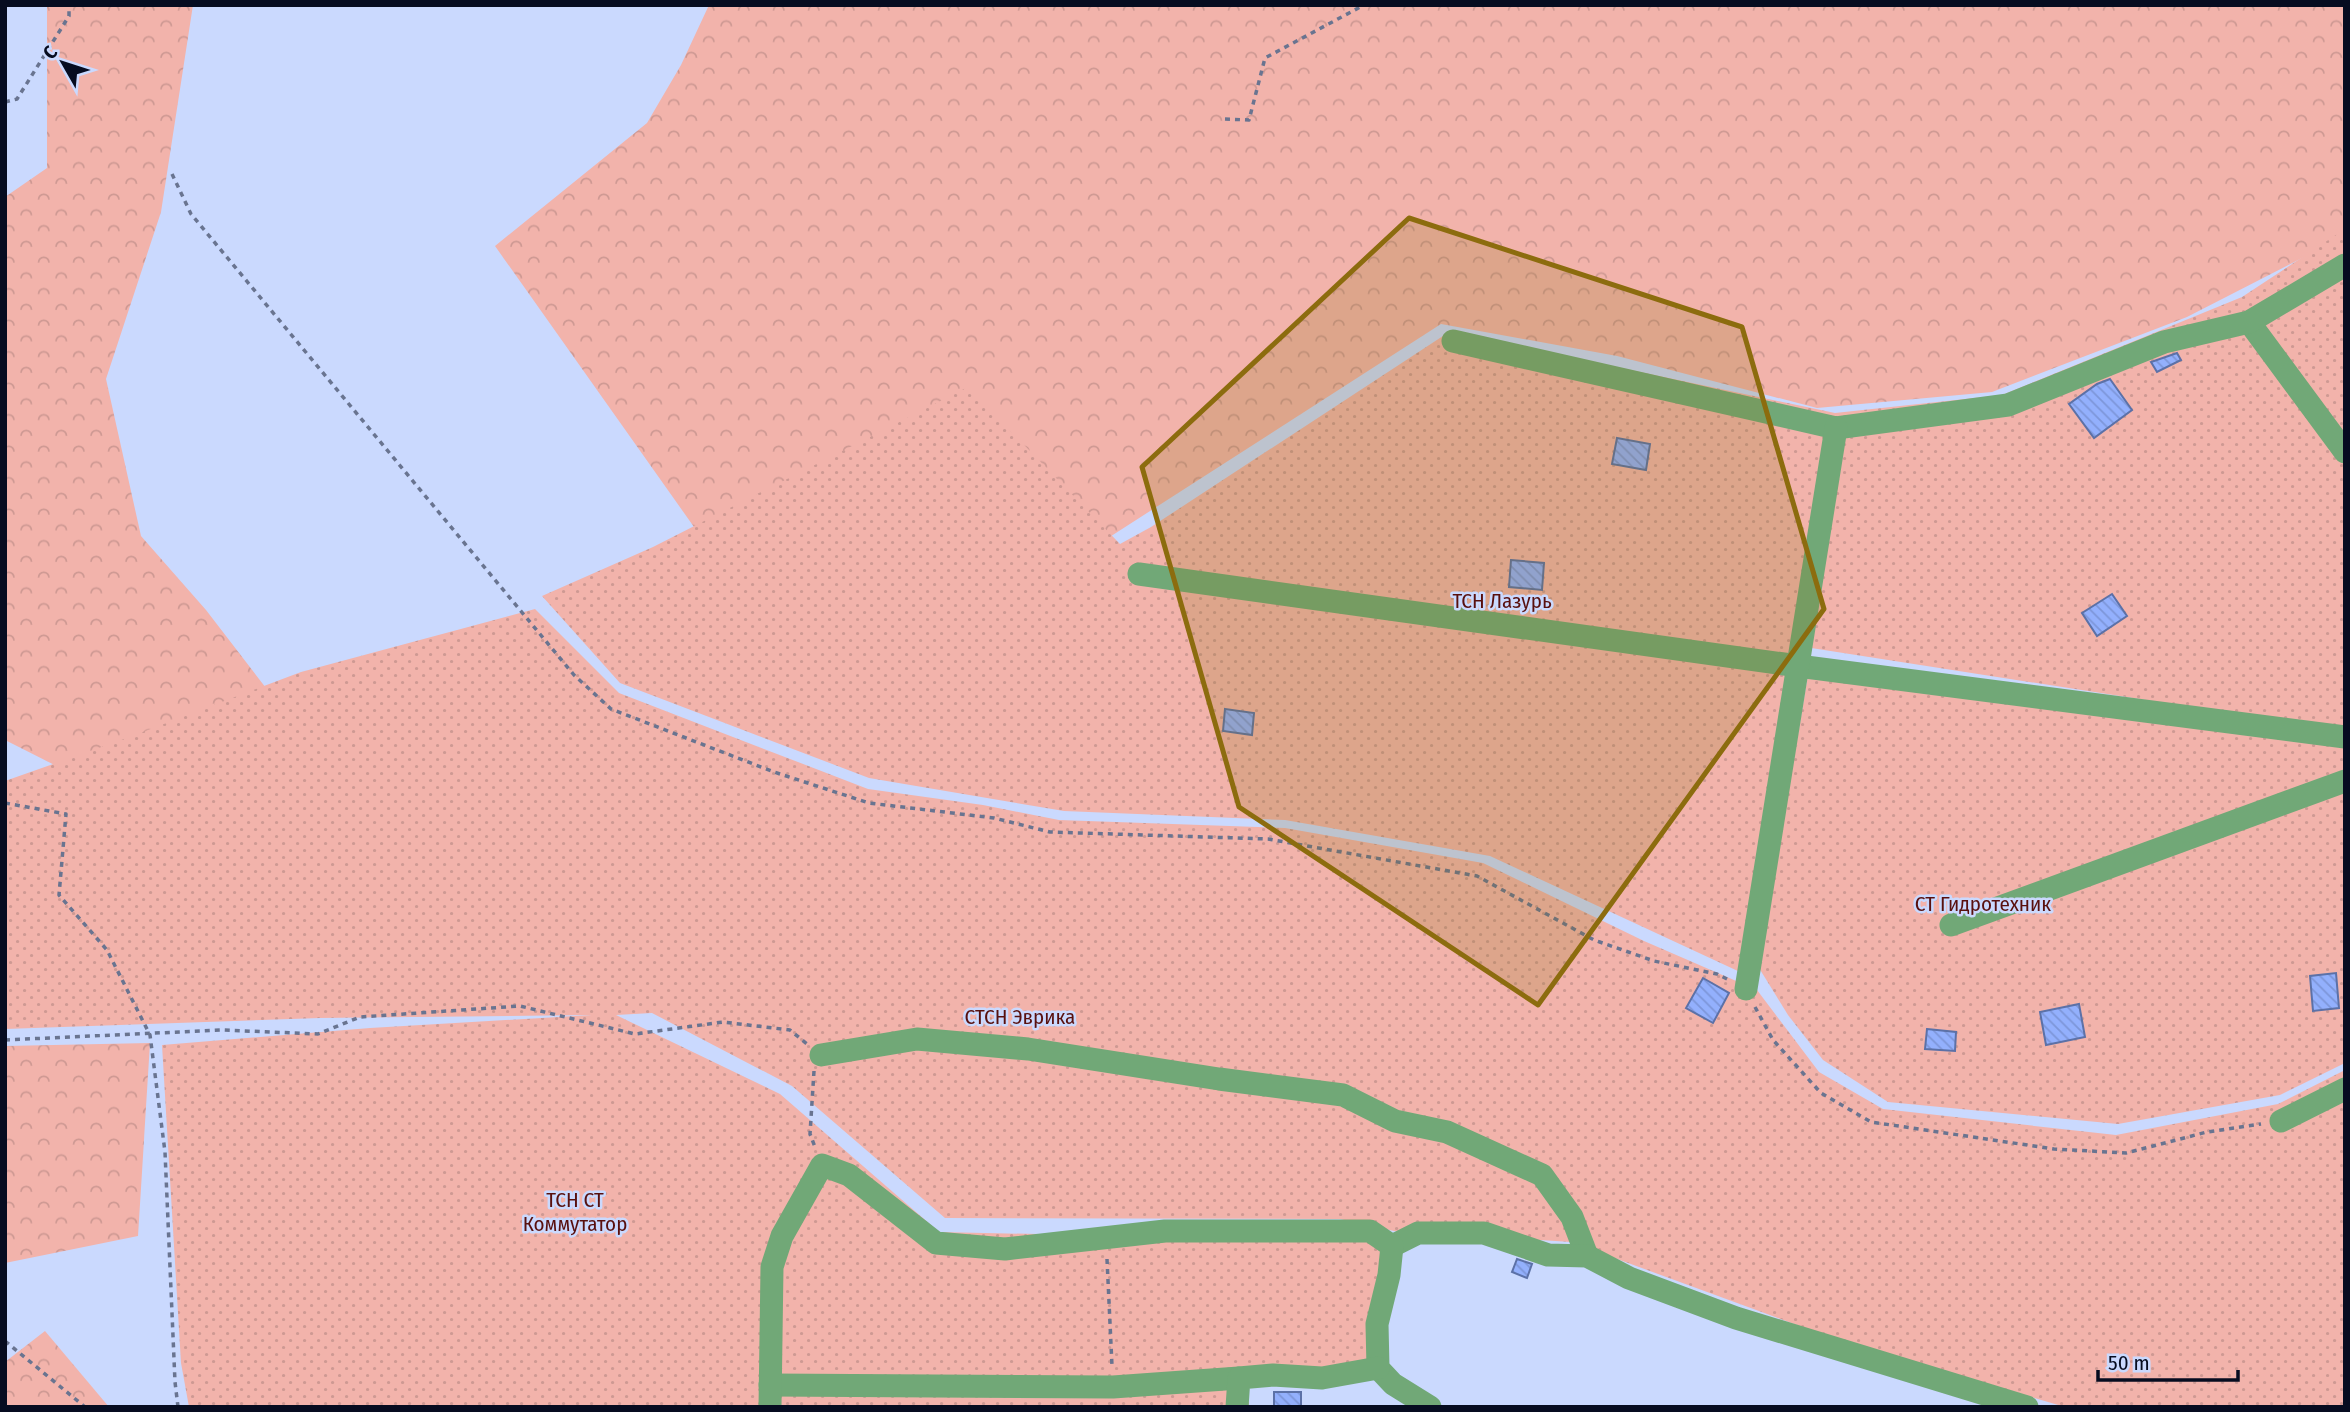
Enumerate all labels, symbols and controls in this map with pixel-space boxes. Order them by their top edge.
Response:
north arrow [28,28,98,98]
text: С [38,41,62,64]
park label: ТСН Лазурь [1452,588,1552,614]
park label: СТ Гидротехник [1915,891,2051,917]
park label: СТСН Эврика [965,1004,1075,1030]
park label: ТСН СТ Коммутатор [523,1187,627,1237]
scale bar [2098,1338,2238,1382]
text: 50 m [2108,1350,2150,1376]

